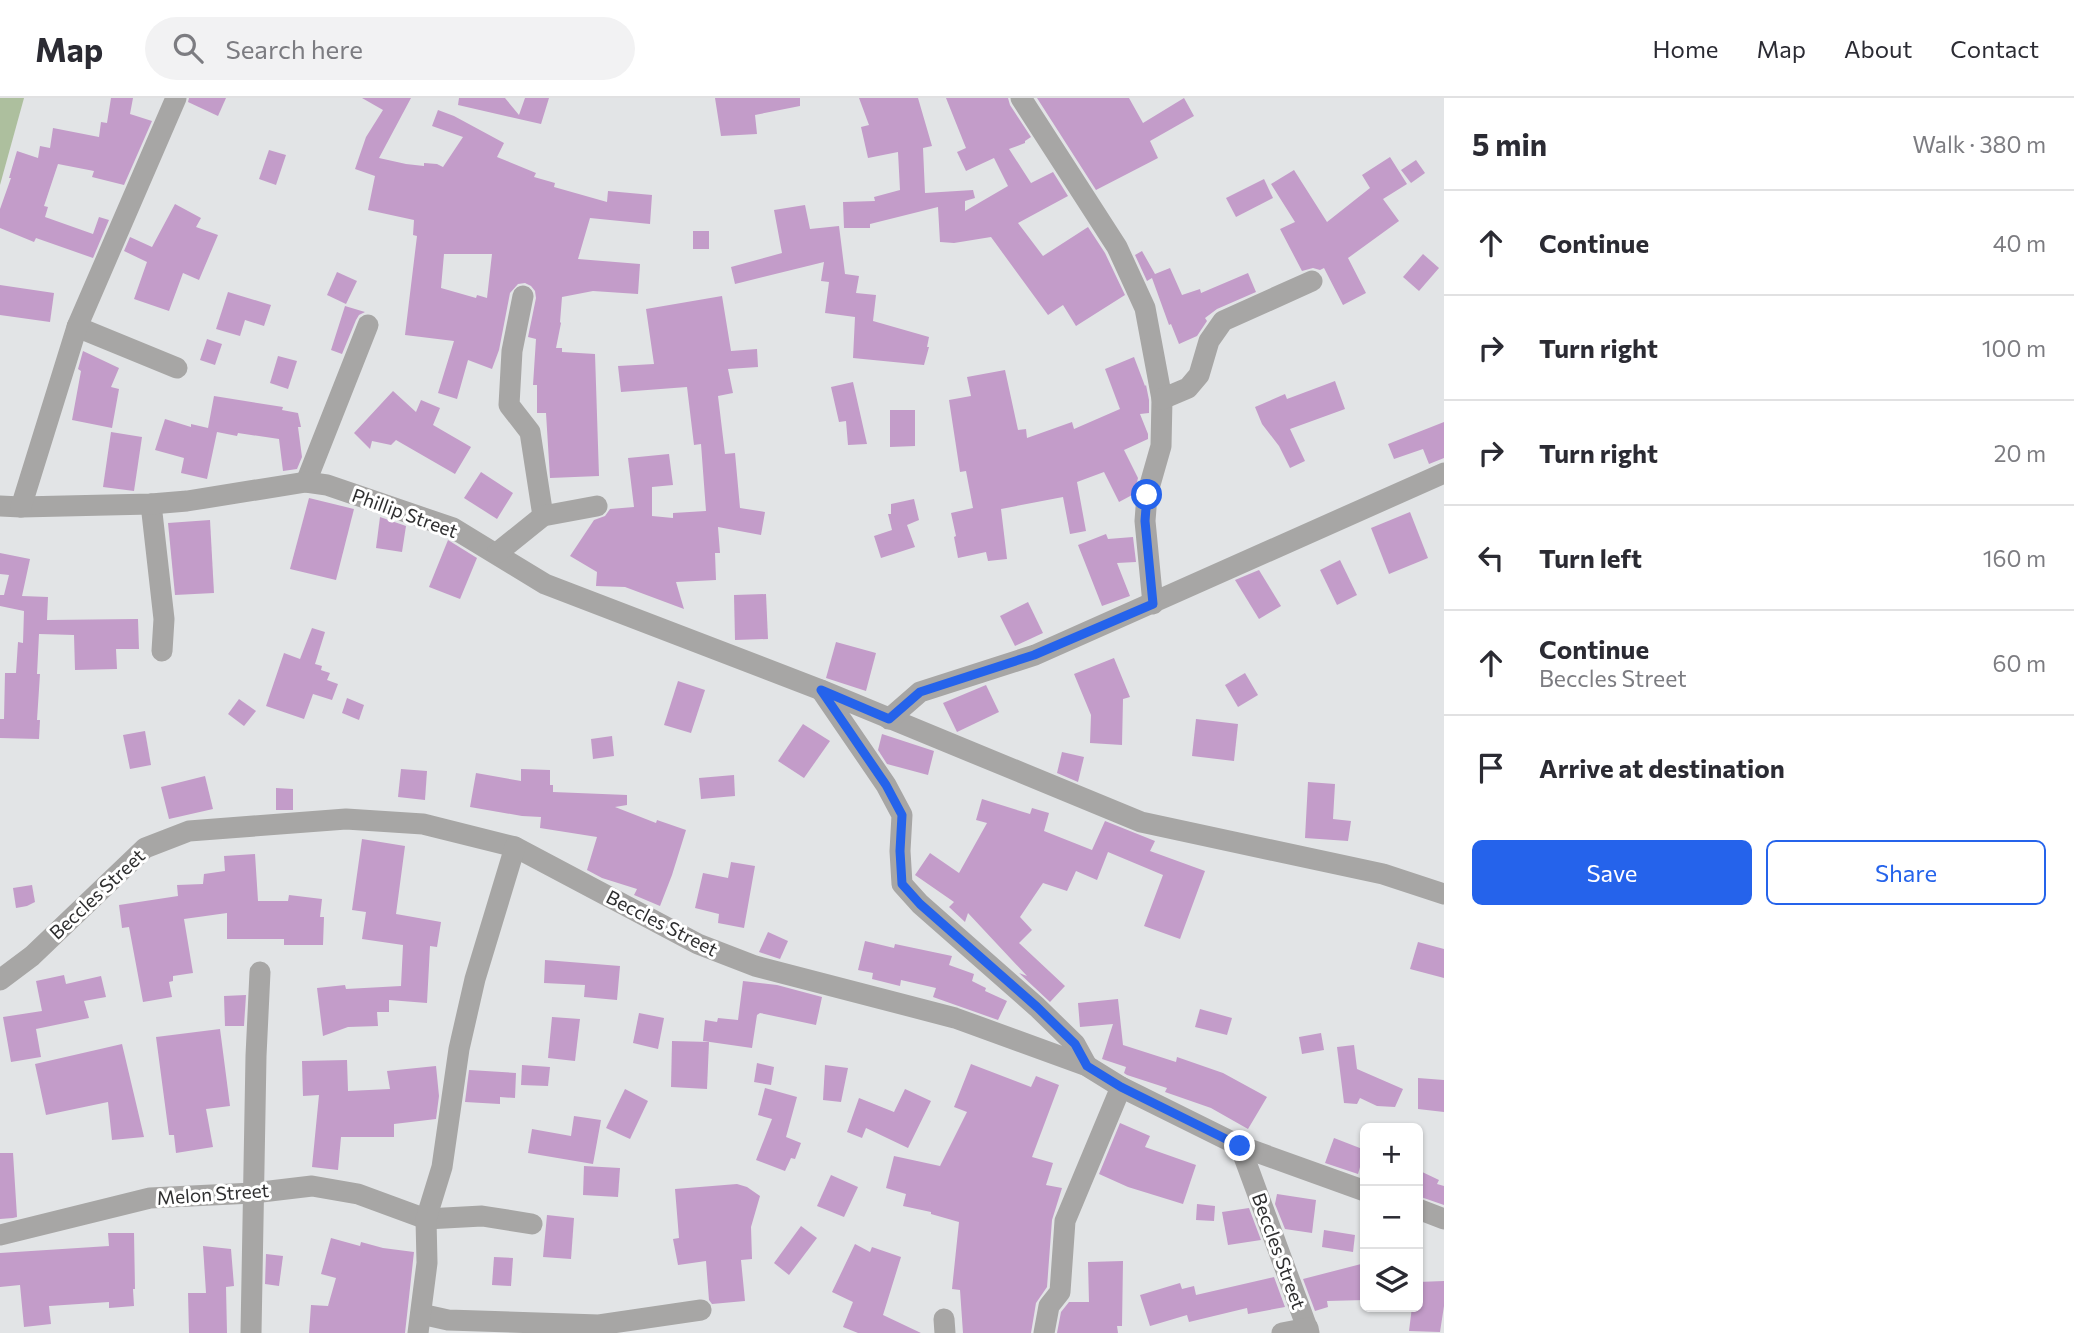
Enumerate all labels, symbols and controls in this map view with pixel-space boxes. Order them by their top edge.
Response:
search box [145,17,635,80]
text: Map [35,28,103,69]
icon: search [169,29,207,67]
text: Search here [225,33,363,64]
text: Home [1653,34,1719,63]
text: Map [1757,34,1806,63]
text: About [1844,34,1912,63]
text: Contact [1950,34,2039,63]
text: 5 min [1472,125,1547,162]
text: Walk · 380 m [1913,130,2046,158]
icon: ahead [1472,224,1510,262]
text: Continue [1539,227,1649,258]
text: 40 m [1993,229,2046,257]
icon: right [1472,329,1510,367]
text: Turn right [1539,332,1658,363]
text: 100 m [1982,334,2046,362]
icon: right [1472,434,1510,472]
text: Turn right [1539,437,1658,468]
text: 20 m [1994,439,2046,467]
route start [1131,479,1162,510]
street label: Phillip Street [349,483,461,542]
icon: left [1472,539,1510,577]
text: Turn left [1539,542,1642,573]
text: 160 m [1983,544,2046,572]
text: Continue [1539,633,1649,664]
icon: ahead [1472,644,1510,682]
text: 60 m [1993,649,2046,677]
text: Beccles Street [1539,664,1687,692]
icon: arrive [1472,749,1510,787]
text: Arrive at destination [1539,752,1785,783]
button: Save [1472,840,1752,905]
button: Share [1766,840,2046,905]
street label: Beccles Street [44,844,149,944]
street label: Beccles Street [603,885,722,961]
map controls [1360,1123,1423,1312]
button: + [1360,1123,1423,1186]
route end [1224,1130,1255,1161]
street label: Melon Street [156,1178,270,1209]
button: − [1360,1186,1423,1249]
street label: Beccles Street [1248,1190,1311,1312]
button: layers [1360,1249,1423,1312]

